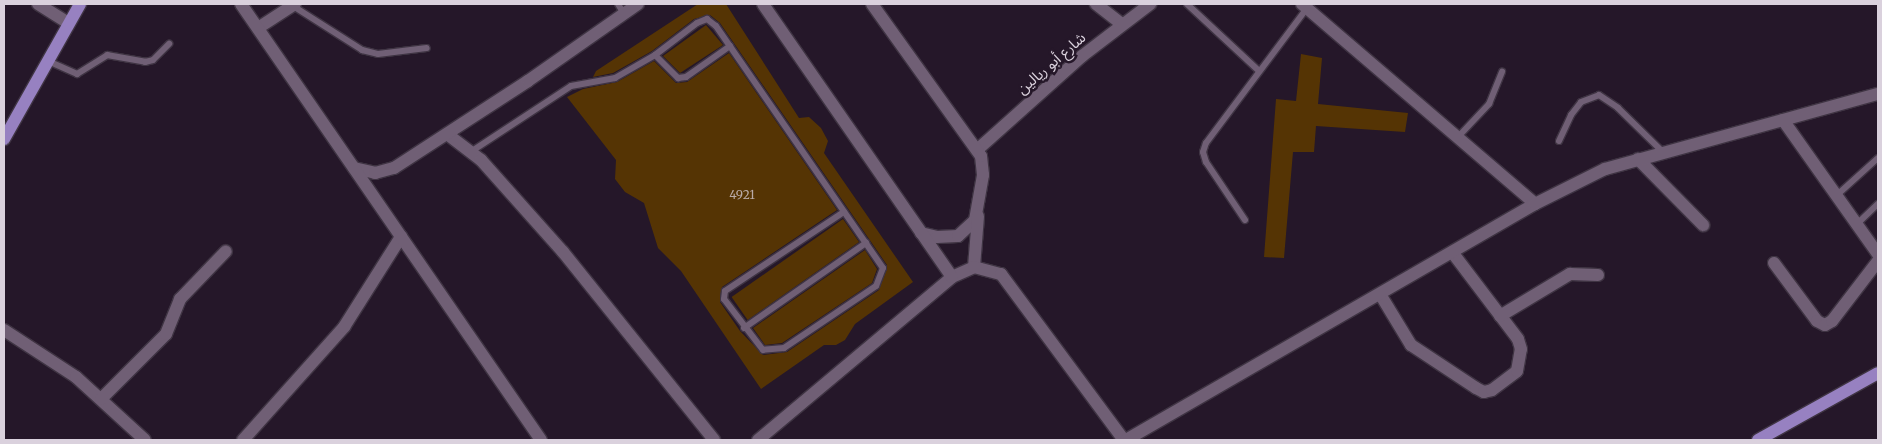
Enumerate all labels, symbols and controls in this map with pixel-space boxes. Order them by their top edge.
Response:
street label: شارع أبو ريالين [1013,28,1089,98]
house number: 4921 [729,188,755,202]

